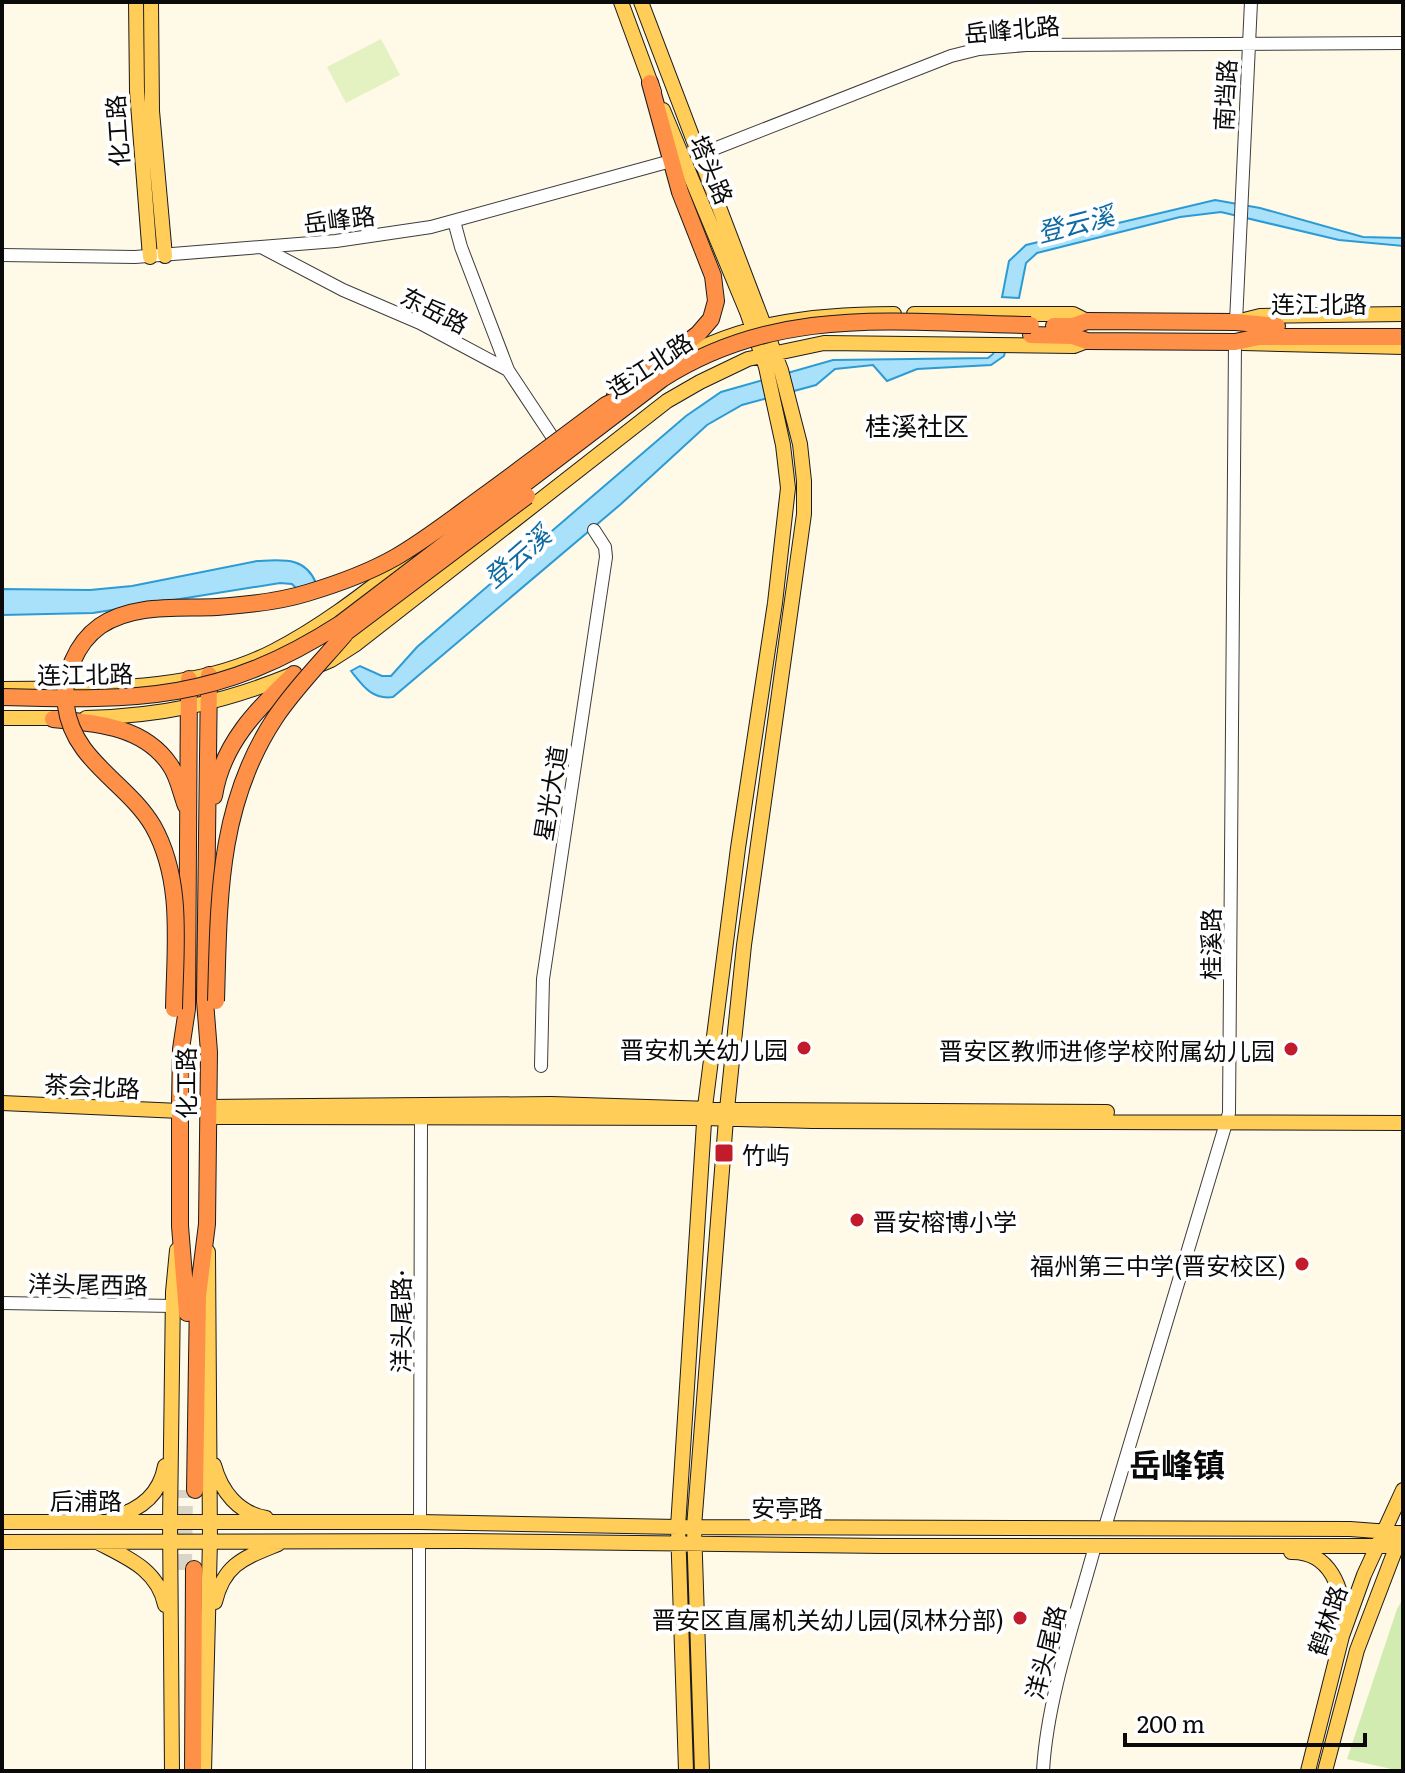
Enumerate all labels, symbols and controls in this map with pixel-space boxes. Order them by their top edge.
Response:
street label: 岳峰北路 [963,6,1061,50]
street label: 南垱路 [1205,58,1243,132]
street label: 化工路 [96,94,136,168]
street label: 塔头路 [683,129,743,209]
water label: 登云溪 [1032,193,1120,250]
street label: 岳峰路 [301,196,377,240]
street label: 东岳路 [395,277,475,341]
street label: 连江北路 [1271,285,1367,320]
street label: 连江北路 [599,323,699,405]
district label: 桂溪社区 [865,405,969,444]
water label: 登云溪 [474,513,560,595]
street label: 连江北路 [37,655,133,691]
street label: 星光大道 [524,743,574,843]
street label: 桂溪路 [1192,908,1227,980]
place label: 晋安机关幼儿园 [620,1031,788,1066]
place label: 晋安区教师进修学校附属幼儿园 [939,1032,1275,1067]
marker: 晋安机关幼儿园 [795,1039,813,1057]
marker: 晋安区教师进修学校附属幼儿园 [1282,1040,1300,1058]
street label: 化工路 [167,1047,202,1119]
street label: 茶会北路 [43,1065,141,1105]
place label: 竹屿 [742,1136,790,1171]
marker: 竹屿 [713,1142,735,1164]
place label: 晋安榕博小学 [873,1203,1017,1238]
marker: 晋安榕博小学 [848,1211,866,1229]
place label: 福州第三中学(晋安校区) [1030,1247,1286,1282]
marker: 福州第三中学(晋安校区) [1293,1255,1311,1273]
street label: 洋头尾西路 [28,1264,148,1302]
street label: 洋头尾路· [382,1269,417,1373]
district label: 岳峰镇 [1129,1439,1225,1487]
street label: 后浦路 [50,1482,122,1517]
street label: 安亭路 [751,1489,823,1524]
street label: 鹤林路 [1298,1580,1354,1660]
place label: 晋安区直属机关幼儿园(凤林分部) [652,1601,1004,1636]
street label: 洋头尾路 [1015,1601,1073,1703]
marker: 晋安区直属机关幼儿园(凤林分部) [1011,1609,1029,1627]
scale bar [1125,1697,1365,1747]
text: 200 m [1137,1705,1205,1740]

